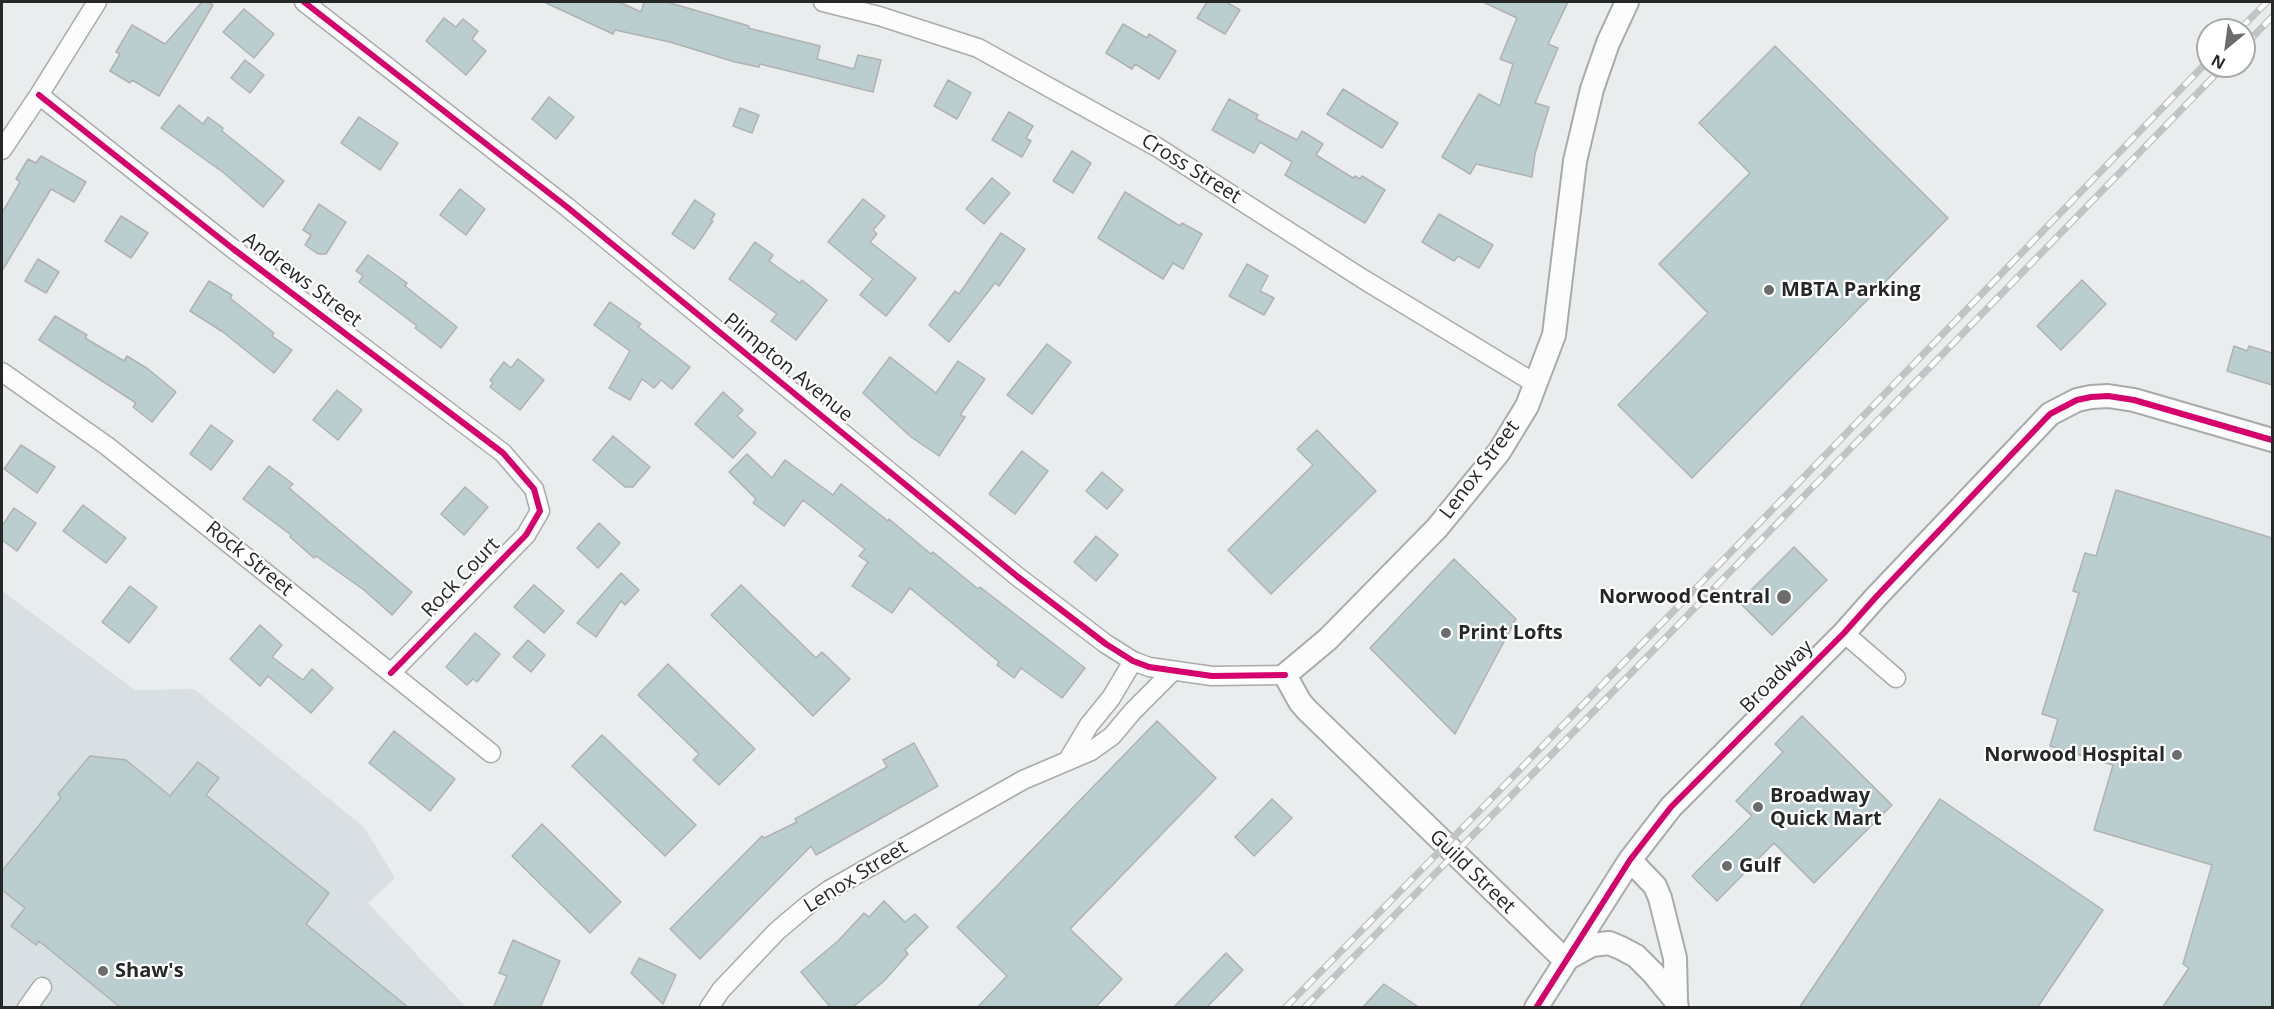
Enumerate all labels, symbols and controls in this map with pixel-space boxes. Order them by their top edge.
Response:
north arrow [2196,18,2256,78]
text: N [2207,49,2229,75]
street label: Cross Street [1137,129,1245,209]
street label: Andrews Street [238,227,366,333]
place label: MBTA Parking [1781,278,1921,302]
marker: MBTA Parking [1762,283,1776,297]
street label: Plimpton Avenue [719,309,857,427]
street label: Lenox Street [1435,416,1525,524]
street label: Rock Street [200,516,298,602]
street label: Rock Court [417,533,505,623]
place label: Norwood Central [1599,585,1770,609]
marker: Norwood Central [1775,588,1793,606]
place label: Print Lofts [1458,621,1563,645]
marker: Print Lofts [1439,626,1453,640]
street label: Broadway [1736,636,1818,718]
place label: Norwood Hospital [1984,743,2165,767]
marker: Norwood Hospital [2170,748,2184,762]
place label: Broadway Quick Mart [1770,784,1882,831]
marker: Broadway Quick Mart [1751,800,1765,814]
street label: Guild Street [1424,825,1520,919]
street label: Lenox Street [800,836,912,918]
place label: Gulf [1739,854,1780,878]
marker: Gulf [1720,859,1734,873]
place label: Shaw's [115,959,184,983]
marker: Shaw's [96,964,110,978]

